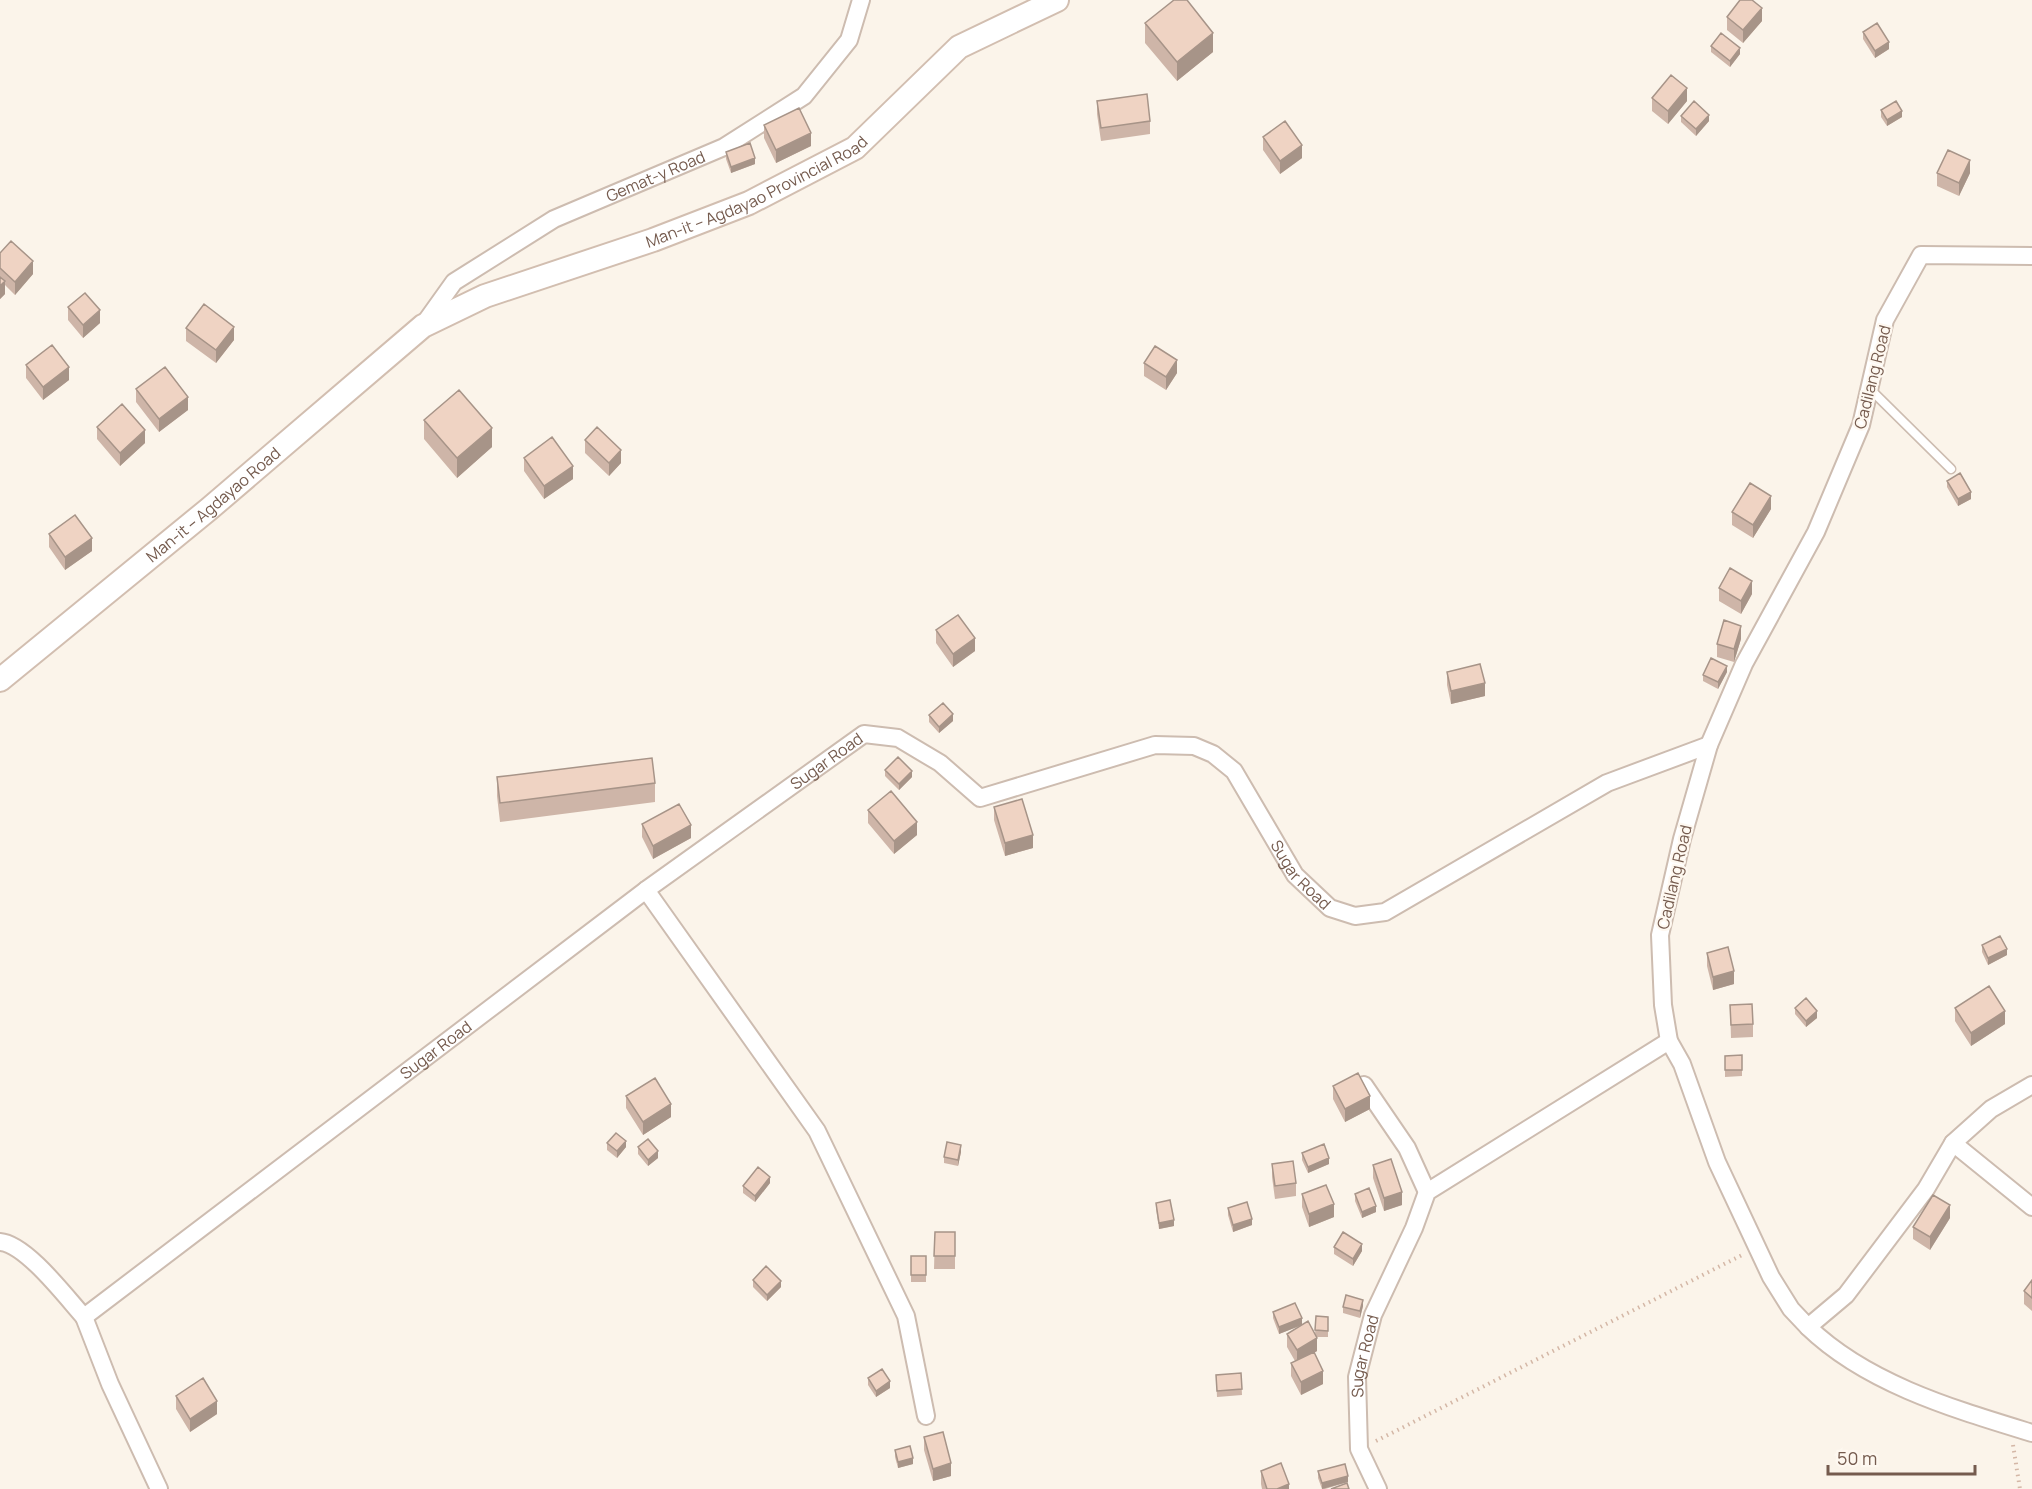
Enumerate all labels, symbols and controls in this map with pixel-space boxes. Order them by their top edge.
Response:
street label: Man-it – Agdayao Provincial Road [643,131,872,253]
street label: Gemat-y Road [603,145,708,207]
street label: Cadilang Road [1848,323,1896,431]
street label: Man-it – Agdayao Road [141,442,285,567]
street label: Sugar Road [786,727,867,795]
street label: Cadilang Road [1651,823,1697,931]
street label: Sugar Road [1266,836,1336,914]
street label: Sugar Road [395,1015,476,1084]
street label: Sugar Road [1346,1312,1384,1398]
scale bar [1828,1438,1975,1476]
text: 50 m [1837,1446,1877,1470]

